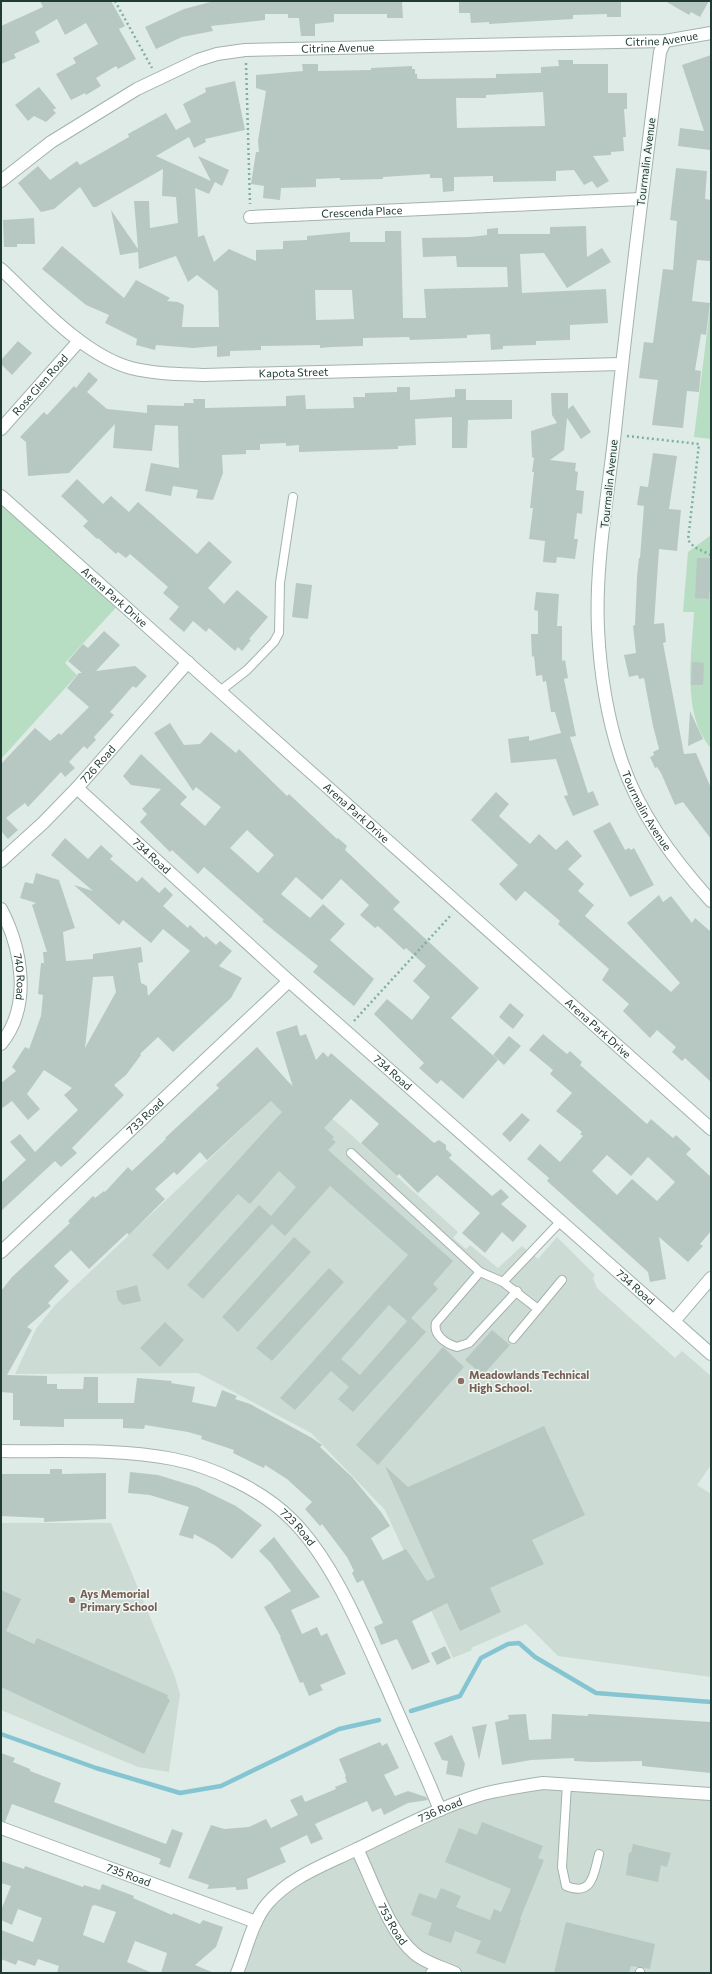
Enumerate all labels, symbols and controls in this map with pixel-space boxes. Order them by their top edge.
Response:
street label: Citrine Avenue [625,28,699,48]
street label: Citrine Avenue [301,40,375,55]
street label: Tourmalin Avenue [634,117,657,207]
street label: Crescenda Place [321,203,403,220]
street label: Rose Glen Road [9,351,70,418]
street label: Kapota Street [258,365,329,380]
street label: Tourmalin Avenue [597,439,620,529]
street label: Arena Park Drive [79,564,150,630]
street label: 726 Road [77,742,118,786]
street label: Tourmalin Avenue [620,769,674,853]
street label: Arena Park Drive [321,780,392,845]
street label: 734 Road [130,835,174,876]
street label: 740 Road [11,952,28,1001]
street label: Arena Park Drive [563,995,634,1061]
street label: 734 Road [371,1052,415,1092]
street label: 733 Road [124,1095,166,1137]
street label: 734 Road [614,1267,657,1307]
place label: Meadowlands Technical High School. [469,1368,589,1394]
marker: Meadowlands Technical High School. [456,1376,466,1386]
street label: 723 Road [278,1505,318,1548]
place label: Ays Memorial Primary School [80,1587,157,1613]
marker: Ays Memorial Primary School [67,1595,77,1605]
street label: 736 Road [416,1794,464,1825]
street label: 735 Road [105,1860,153,1889]
street label: 753 Road [376,1901,410,1947]

